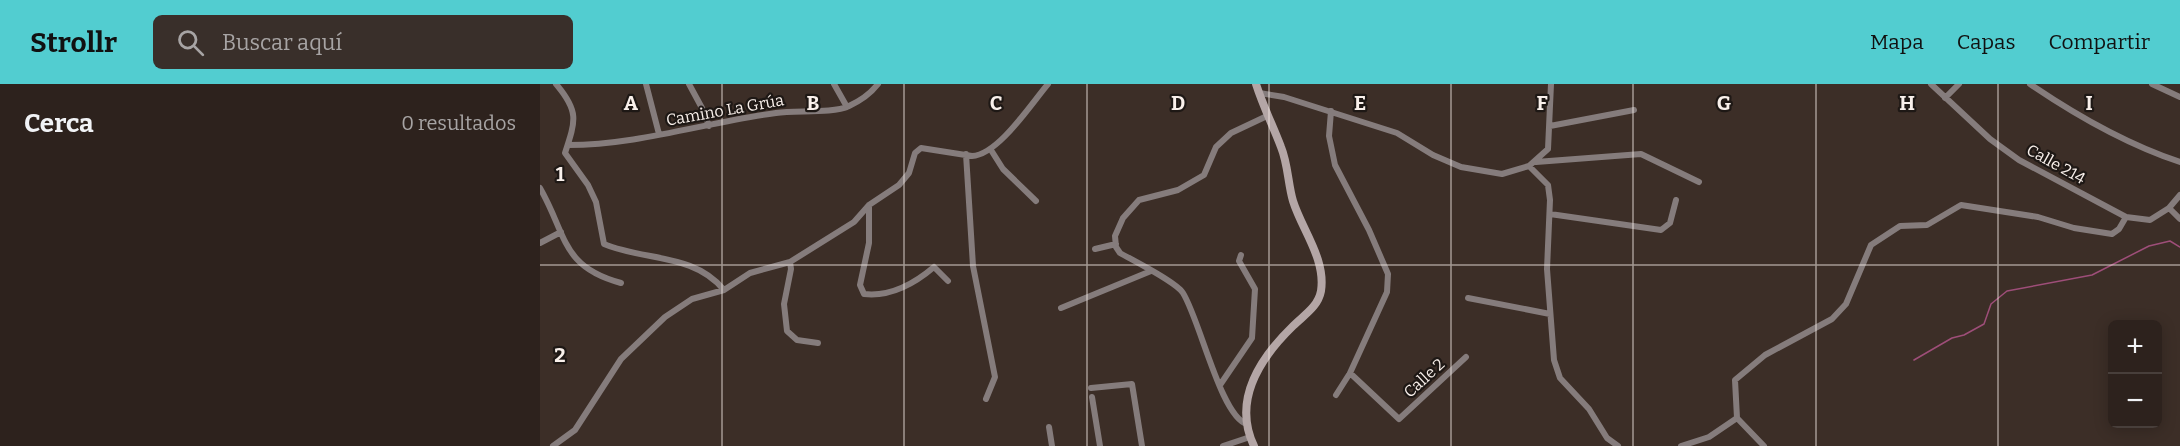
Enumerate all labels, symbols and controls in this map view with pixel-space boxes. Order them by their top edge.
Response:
search box [153,15,573,69]
text: Strollr [30,26,117,59]
icon: search [174,26,207,59]
text: Buscar aquí [222,29,342,56]
text: Mapa [1870,29,1924,55]
text: Capas [1957,29,2015,55]
text: Compartir [2048,29,2150,55]
street label: Camino La Grúa [665,90,786,130]
text: A [624,91,639,115]
text: B [807,91,820,115]
text: C [990,91,1002,115]
text: D [1171,91,1185,115]
text: E [1354,91,1366,115]
text: F [1536,91,1548,115]
text: G [1717,91,1731,115]
text: H [1899,91,1915,115]
text: I [2085,91,2093,115]
text: Cerca [24,108,94,139]
text: 0 resultados [401,111,516,135]
street label: Calle 214 [2023,140,2089,188]
text: 1 [556,162,565,186]
map controls [2108,320,2162,428]
button: + [2108,320,2162,374]
text: 2 [554,343,566,367]
street label: Calle 2 [1400,354,1448,402]
button: − [2108,374,2162,428]

